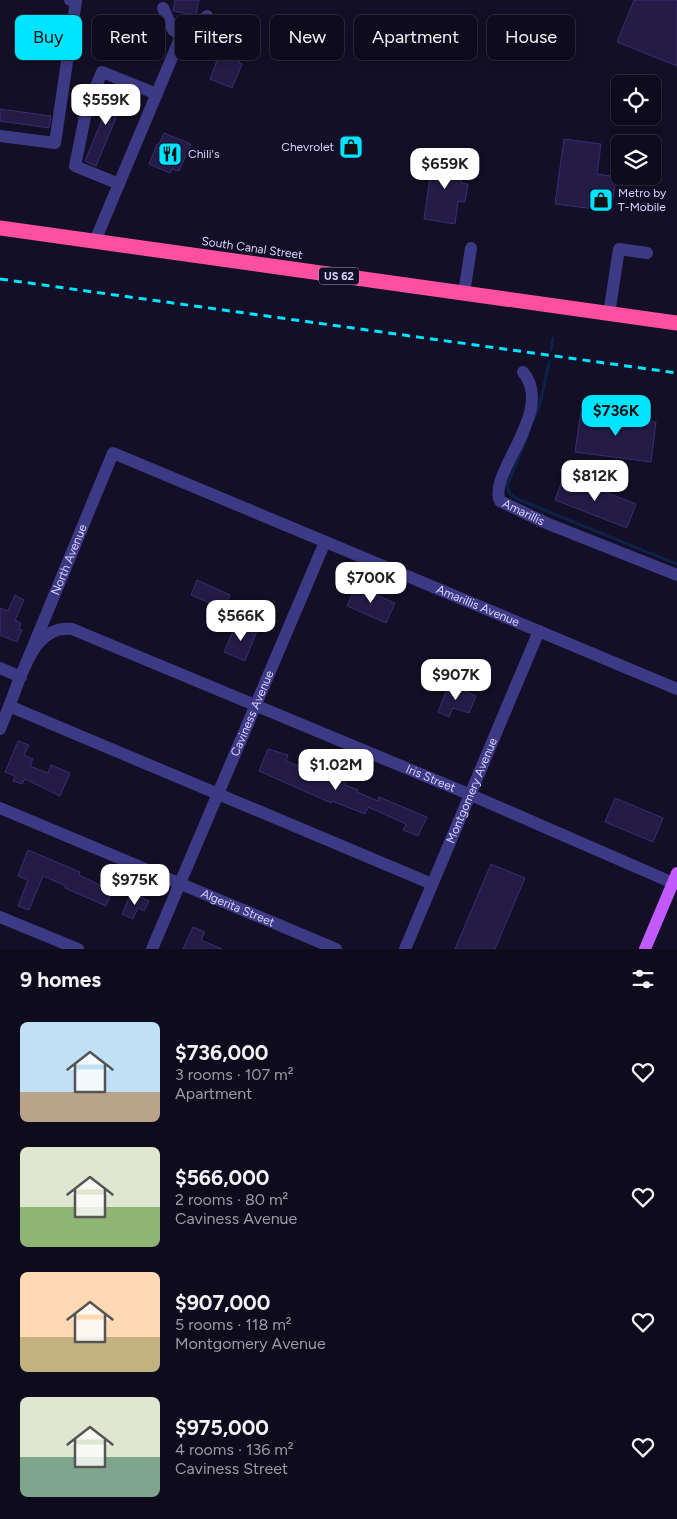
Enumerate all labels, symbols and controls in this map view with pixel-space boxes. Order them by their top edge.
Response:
chip: Buy [15,15,82,60]
chip: Rent [92,15,165,60]
chip: Filters [175,15,260,60]
chip: New [270,15,344,60]
chip: Apartment [354,15,477,60]
chip: House [487,15,575,60]
map controls [611,75,661,185]
button: locate [611,75,661,125]
pin: $559K [71,84,141,126]
text: $559K [82,90,130,109]
shop icon: Chevrolet [338,134,364,160]
button: layers [611,135,661,185]
place label: Chevrolet [281,140,334,154]
restaurant icon: Chili's [157,141,183,167]
place label: Chili's [188,147,220,161]
pin: $659K [410,148,480,190]
text: $659K [421,154,469,173]
place label: Metro by T-Mobile [618,186,667,214]
shop icon: Metro by T-Mobile [588,187,614,213]
street label: South Canal Street [201,234,304,262]
road number: US 62 [319,268,359,284]
pin: $736K [581,394,651,437]
text: $736K [593,401,639,420]
pin: $812K [560,460,630,502]
text: $812K [572,466,618,485]
street label: Amarillis [500,496,547,528]
street label: North Avenue [48,522,90,597]
pin: $700K [336,562,406,604]
text: $700K [346,568,396,587]
street label: Amarillis Avenue [434,582,522,629]
pin: $566K [206,600,276,642]
text: $566K [217,606,265,625]
pin: $907K [421,658,491,701]
text: $907K [432,665,480,684]
street label: Caviness Avenue [228,668,277,758]
street label: Montgomery Avenue [443,735,500,845]
pin: $1.02M [295,748,377,791]
text: $1.02M [310,755,362,774]
street label: Iris Street [404,762,458,795]
pin: $975K [100,864,170,906]
text: $975K [112,870,159,889]
street label: Algerita Street [199,886,277,930]
icon: filters [629,965,657,993]
text: 9 homes [20,967,101,992]
text: $736,000 [175,1040,268,1065]
icon: home [60,1042,120,1102]
icon: heart [629,1058,657,1086]
text: 3 rooms · 107 m² [175,1065,293,1084]
text: Apartment [175,1084,252,1103]
text: $566,000 [175,1165,269,1190]
icon: home [60,1167,120,1227]
icon: heart [629,1183,657,1211]
text: 2 rooms · 80 m² [175,1190,288,1209]
text: Caviness Avenue [175,1209,297,1228]
text: $907,000 [175,1290,270,1315]
icon: home [60,1292,120,1352]
icon: heart [629,1308,657,1336]
text: 5 rooms · 118 m² [175,1315,292,1334]
text: Montgomery Avenue [175,1334,326,1353]
text: $975,000 [175,1415,269,1440]
icon: home [60,1417,120,1477]
icon: heart [629,1433,657,1461]
text: 4 rooms · 136 m² [175,1440,294,1459]
text: Caviness Street [175,1459,288,1478]

